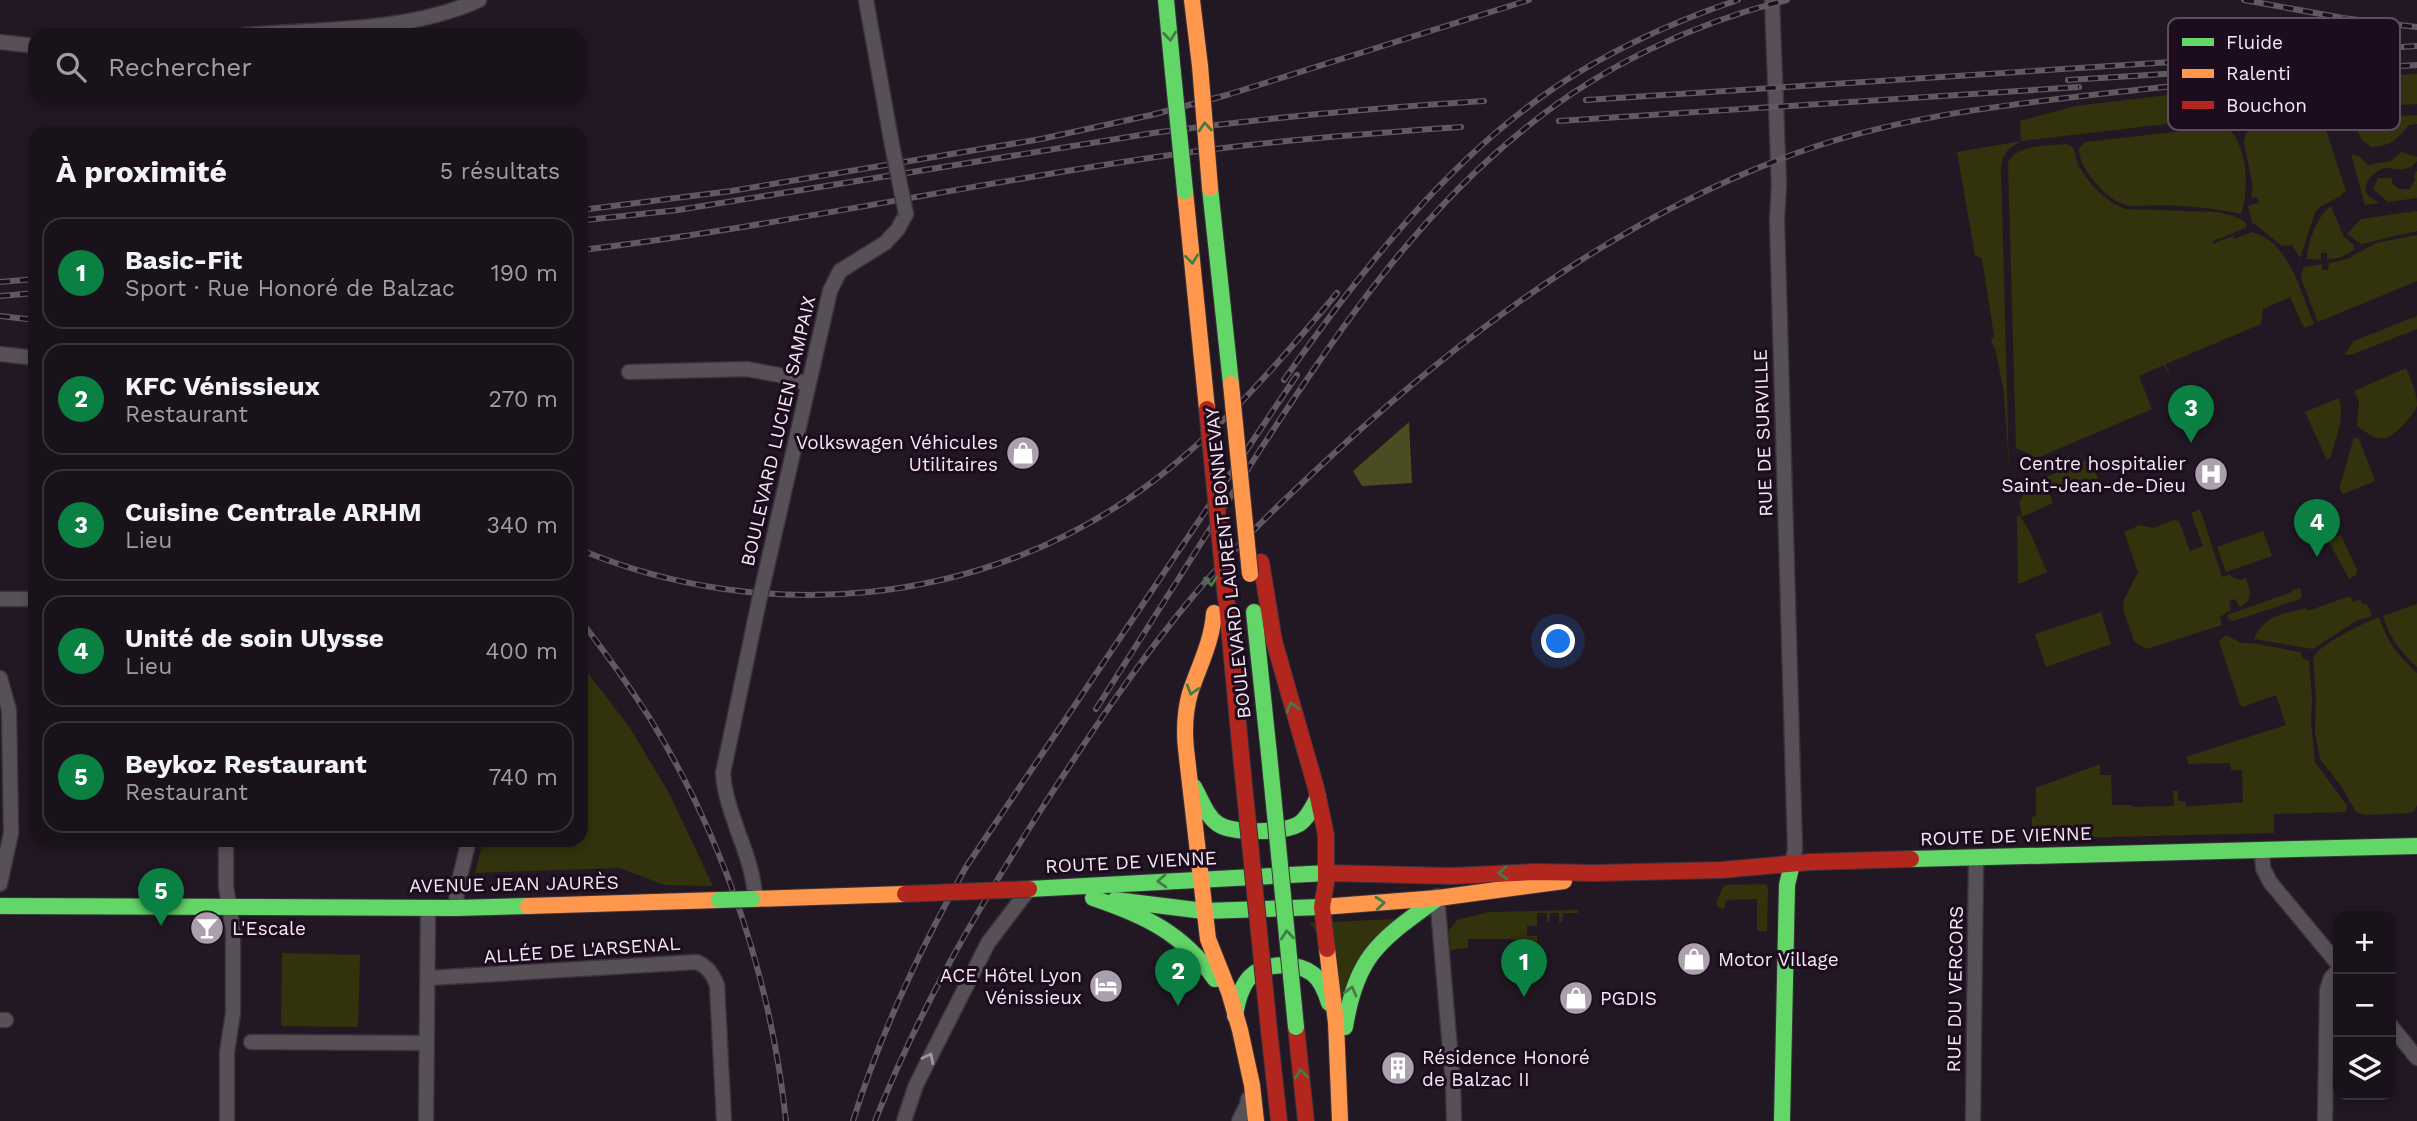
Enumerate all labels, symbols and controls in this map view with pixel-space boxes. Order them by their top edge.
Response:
legend [2168,18,2400,130]
search box [28,28,588,105]
one-way arrow [1162,31,1177,42]
text: Fluide [2226,31,2283,54]
icon: search [52,48,90,86]
text: Rechercher [108,52,252,82]
text: Ralenti [2226,62,2291,85]
text: Bouchon [2226,94,2307,117]
one-way arrow [1198,121,1213,132]
text: À proximité [56,154,227,189]
text: 5 résultats [440,158,560,185]
text: Basic-Fit [125,245,242,275]
one-way arrow [1184,254,1199,265]
text: 1 [76,260,86,287]
text: 190 m [491,260,558,287]
text: Sport · Rue Honoré de Balzac [125,275,455,302]
street label: BOULEVARD LUCIEN SAMPAIX [736,294,820,568]
street label: RUE DE SURVILLE [1749,349,1777,517]
text: KFC Vénissieux [125,371,320,401]
pin: 3 [2168,385,2214,443]
text: 2 [74,386,88,413]
text: 270 m [489,386,558,413]
text: Restaurant [125,401,248,428]
street label: BOULEVARD LAURENT BONNEVAY [1200,406,1256,720]
place label: Volkswagen Véhicules Utilitaires [796,431,998,476]
shop icon: Volkswagen Véhicules Utilitaires [1004,434,1042,472]
place label: Centre hospitalier Saint-Jean-de-Dieu [2001,452,2186,497]
hospital icon: Centre hospitalier Saint-Jean-de-Dieu [2192,455,2230,493]
text: Cuisine Centrale ARHM [125,497,422,527]
pin: 4 [2294,499,2340,557]
text: 3 [74,512,88,539]
text: 340 m [486,512,558,539]
text: Lieu [125,527,172,554]
one-way arrow [1203,576,1218,587]
text: Unité de soin Ulysse [125,623,384,653]
your location [1541,624,1575,658]
text: 4 [74,638,88,665]
text: 400 m [486,638,558,665]
text: Lieu [125,653,172,680]
one-way arrow [1186,683,1201,695]
one-way arrow [1286,701,1300,713]
text: Beykoz Restaurant [125,749,367,779]
text: 5 [74,764,88,791]
text: 740 m [489,764,558,791]
text: Restaurant [125,779,248,806]
street label: ROUTE DE VIENNE [1920,822,2092,850]
street label: ROUTE DE VIENNE [1045,846,1217,878]
one-way arrow [1498,866,1509,881]
pin: 5 [138,868,184,926]
street label: AVENUE JEAN JAURÈS [409,871,619,897]
one-way arrow [1156,873,1167,888]
one-way arrow [1375,896,1386,911]
street label: RUE DU VERCORS [1942,905,1968,1073]
bar icon: L'Escale [188,909,226,947]
map controls [2333,911,2396,1100]
button: + [2333,911,2396,974]
place label: L'Escale [232,917,306,940]
one-way arrow [1280,929,1295,940]
street label: ALLÉE DE L'ARSENAL [483,932,681,968]
pin: 1 [1501,939,1547,997]
shop icon: Motor Village [1675,940,1713,978]
pin: 2 [1155,948,1201,1006]
place label: Motor Village [1718,948,1839,971]
place label: ACE Hôtel Lyon Vénissieux [940,964,1082,1009]
hotel icon: ACE Hôtel Lyon Vénissieux [1087,967,1125,1005]
button: − [2333,974,2396,1037]
shop icon: PGDIS [1557,979,1595,1017]
one-way arrow [1343,986,1357,998]
place label: PGDIS [1600,987,1657,1010]
button: layers [2333,1037,2396,1100]
place label: Résidence Honoré de Balzac II [1422,1046,1590,1091]
building icon: Résidence Honoré de Balzac II [1379,1049,1417,1087]
one-way arrow [921,1053,935,1065]
one-way arrow [1294,1068,1309,1079]

